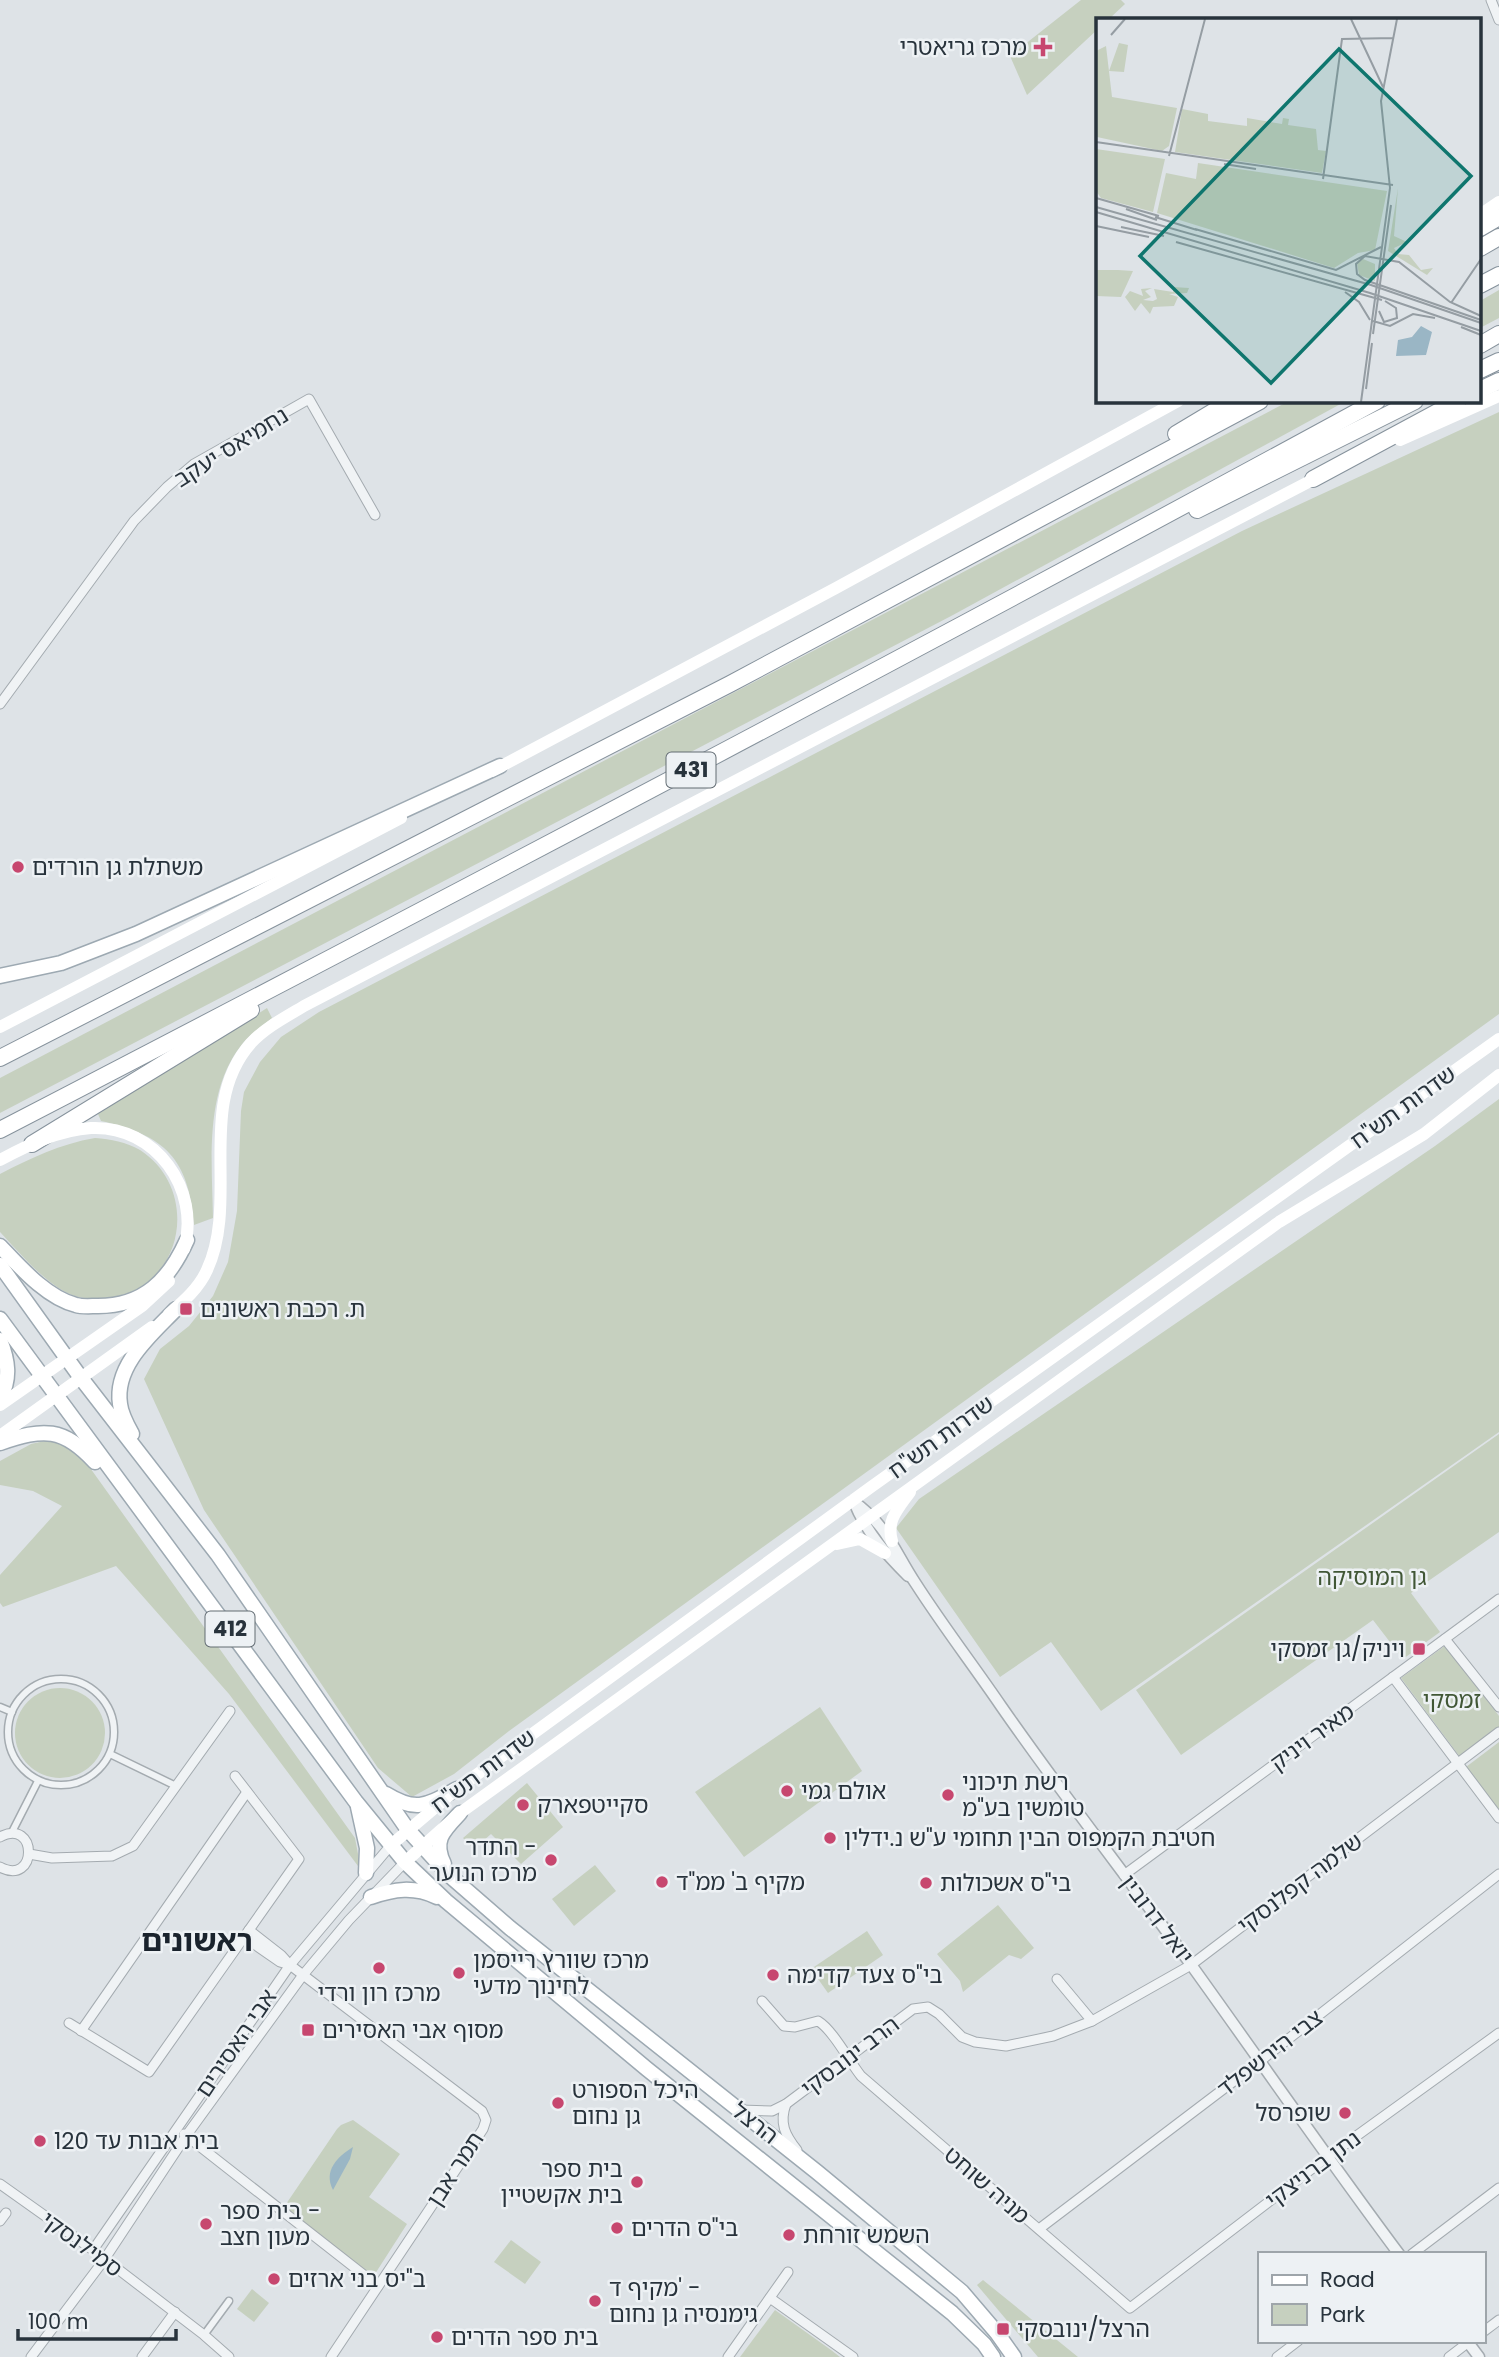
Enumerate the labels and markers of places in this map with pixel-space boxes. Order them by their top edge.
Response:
place label: מרכז גריאטרי [900,31,1027,63]
marker: מרכז גריאטרי [1033,37,1053,57]
place label: משתלת גן הורדים [32,851,203,883]
marker: משתלת גן הורדים [10,859,26,875]
place label: ת. רכבת ראשונים [200,1293,365,1325]
marker: ת. רכבת ראשונים [178,1301,194,1317]
place label: ויניק/גן זמסקי [1270,1633,1405,1665]
marker: ויניק/גן זמסקי [1411,1641,1427,1657]
place label: רשת תיכוני טומשין בע"מ [962,1766,1085,1824]
place label: אולם גמי [801,1775,886,1807]
marker: אולם גמי [779,1783,795,1799]
marker: רשת תיכוני טומשין בע"מ [940,1787,956,1803]
place label: סקייטפארק [537,1789,648,1821]
marker: סקייטפארק [515,1797,531,1813]
place label: חטיבת הקמפוס הבין תחומי ע"ש נ.ידלין [844,1822,1216,1854]
marker: חטיבת הקמפוס הבין תחומי ע"ש נ.ידלין [822,1830,838,1846]
place label: התדר - מרכז הנוער [429,1831,537,1889]
marker: התדר - מרכז הנוער [543,1852,559,1868]
place label: מקיף ב' ממ"ד [676,1866,805,1898]
place label: בי"ס אשכולות [940,1867,1071,1899]
marker: מקיף ב' ממ"ד [654,1874,670,1890]
marker: בי"ס אשכולות [918,1875,934,1891]
place label: מרכז שוורץ רייסמן לחינוך מדעי [473,1944,649,2002]
place label: בי"ס צעד קדימה [787,1959,943,1991]
marker: מרכז רון ורדי [371,1960,387,1976]
marker: מרכז שוורץ רייסמן לחינוך מדעי [451,1965,467,1981]
marker: בי"ס צעד קדימה [765,1967,781,1983]
place label: מרכז רון ורדי [318,1977,440,2009]
place label: מסוף אבי האסירים [322,2014,503,2046]
marker: מסוף אבי האסירים [300,2022,316,2038]
place label: היכל הספורט גן נחום [572,2074,699,2132]
marker: היכל הספורט גן נחום [550,2095,566,2111]
place label: שופרסל [1255,2097,1331,2129]
marker: שופרסל [1337,2105,1353,2121]
place label: בית אבות עד 120 [54,2125,219,2157]
marker: בית אבות עד 120 [32,2133,48,2149]
place label: בית ספר בית אקשטיין [500,2153,623,2211]
marker: בית ספר בית אקשטיין [629,2174,645,2190]
place label: בית ספר - מעון חצב [220,2195,321,2253]
place label: בי"ס הדרים [631,2212,739,2244]
marker: בית ספר - מעון חצב [198,2216,214,2232]
place label: השמש זורחת [803,2219,930,2251]
marker: בי"ס הדרים [609,2220,625,2236]
marker: השמש זורחת [781,2227,797,2243]
place label: ב"יס בני ארזים [288,2263,426,2295]
marker: ב"יס בני ארזים [266,2271,282,2287]
place label: מקיף ד' - גימנסיה גן נחום [609,2272,758,2330]
marker: מקיף ד' - גימנסיה גן נחום [587,2293,603,2309]
place label: הרצל/ינובסקי [1017,2313,1150,2345]
place label: בית ספר הדרים [451,2321,599,2353]
marker: הרצל/ינובסקי [995,2321,1011,2337]
marker: בית ספר הדרים [429,2329,445,2345]

